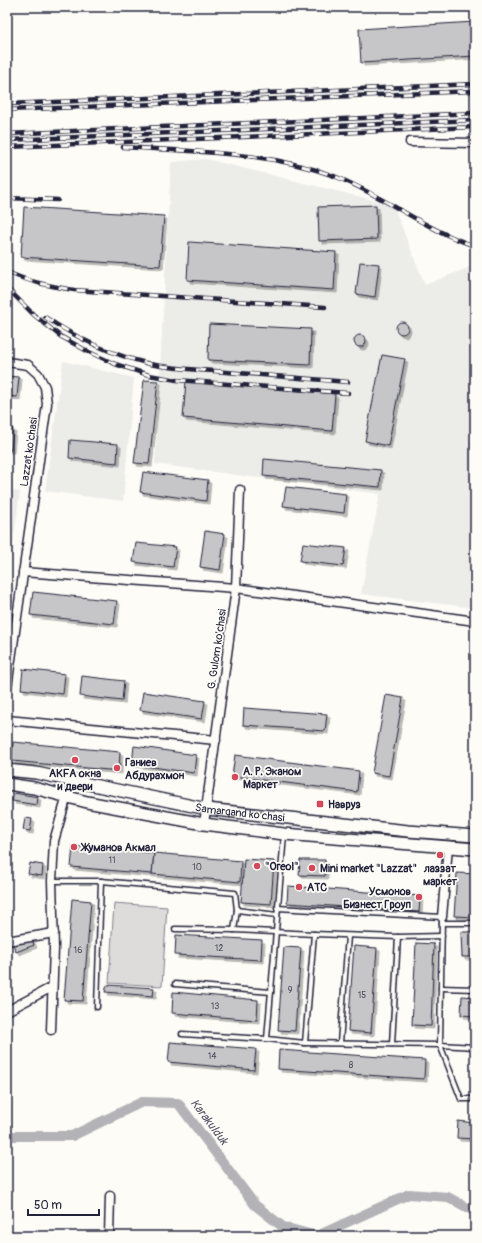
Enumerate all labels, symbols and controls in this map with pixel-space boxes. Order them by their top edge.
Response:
street label: Lazzat ko'chasi [18,416,40,487]
street label: G. Gulom ko'chasi [205,608,229,690]
marker: AKFA окна и двери [70,755,80,765]
place label: Ганиев Абдурахмон [125,756,185,782]
marker: Ганиев Абдурахмон [112,763,122,773]
place label: А. Р. Эканом Маркет [243,765,301,791]
place label: AKFA окна и двери [49,767,101,793]
marker: А. Р. Эканом Маркет [230,772,240,782]
place label: Навруз [328,798,361,811]
marker: Навруз [315,799,325,809]
street label: Samarqand ko'chasi [194,800,285,824]
place label: Жуманов Акмал [80,841,156,854]
marker: Жуманов Акмал [69,842,79,852]
marker: лаззат маркет [435,850,445,860]
house number: 11 [108,855,116,866]
place label: "Oreol" [265,860,299,873]
marker: "Oreol" [252,861,262,871]
house number: 10 [192,862,202,873]
place label: Mini market "Lazzat" [320,862,417,875]
place label: лаззат маркет [423,862,458,888]
marker: Mini market "Lazzat" [307,863,317,873]
place label: АТС [307,881,327,894]
marker: АТС [294,882,304,892]
place label: Усмонов Бизнест Гроуп [343,885,412,911]
marker: Усмонов Бизнест Гроуп [414,892,424,902]
house number: 12 [215,943,223,954]
house number: 16 [74,945,82,956]
house number: 9 [288,985,293,996]
house number: 15 [358,990,366,1001]
house number: 13 [211,1001,219,1012]
house number: 14 [208,1051,217,1062]
house number: 8 [349,1060,354,1071]
water label: Karakulduk [187,1096,232,1149]
scale bar [28,1191,99,1217]
text: 50 m [34,1198,62,1213]

